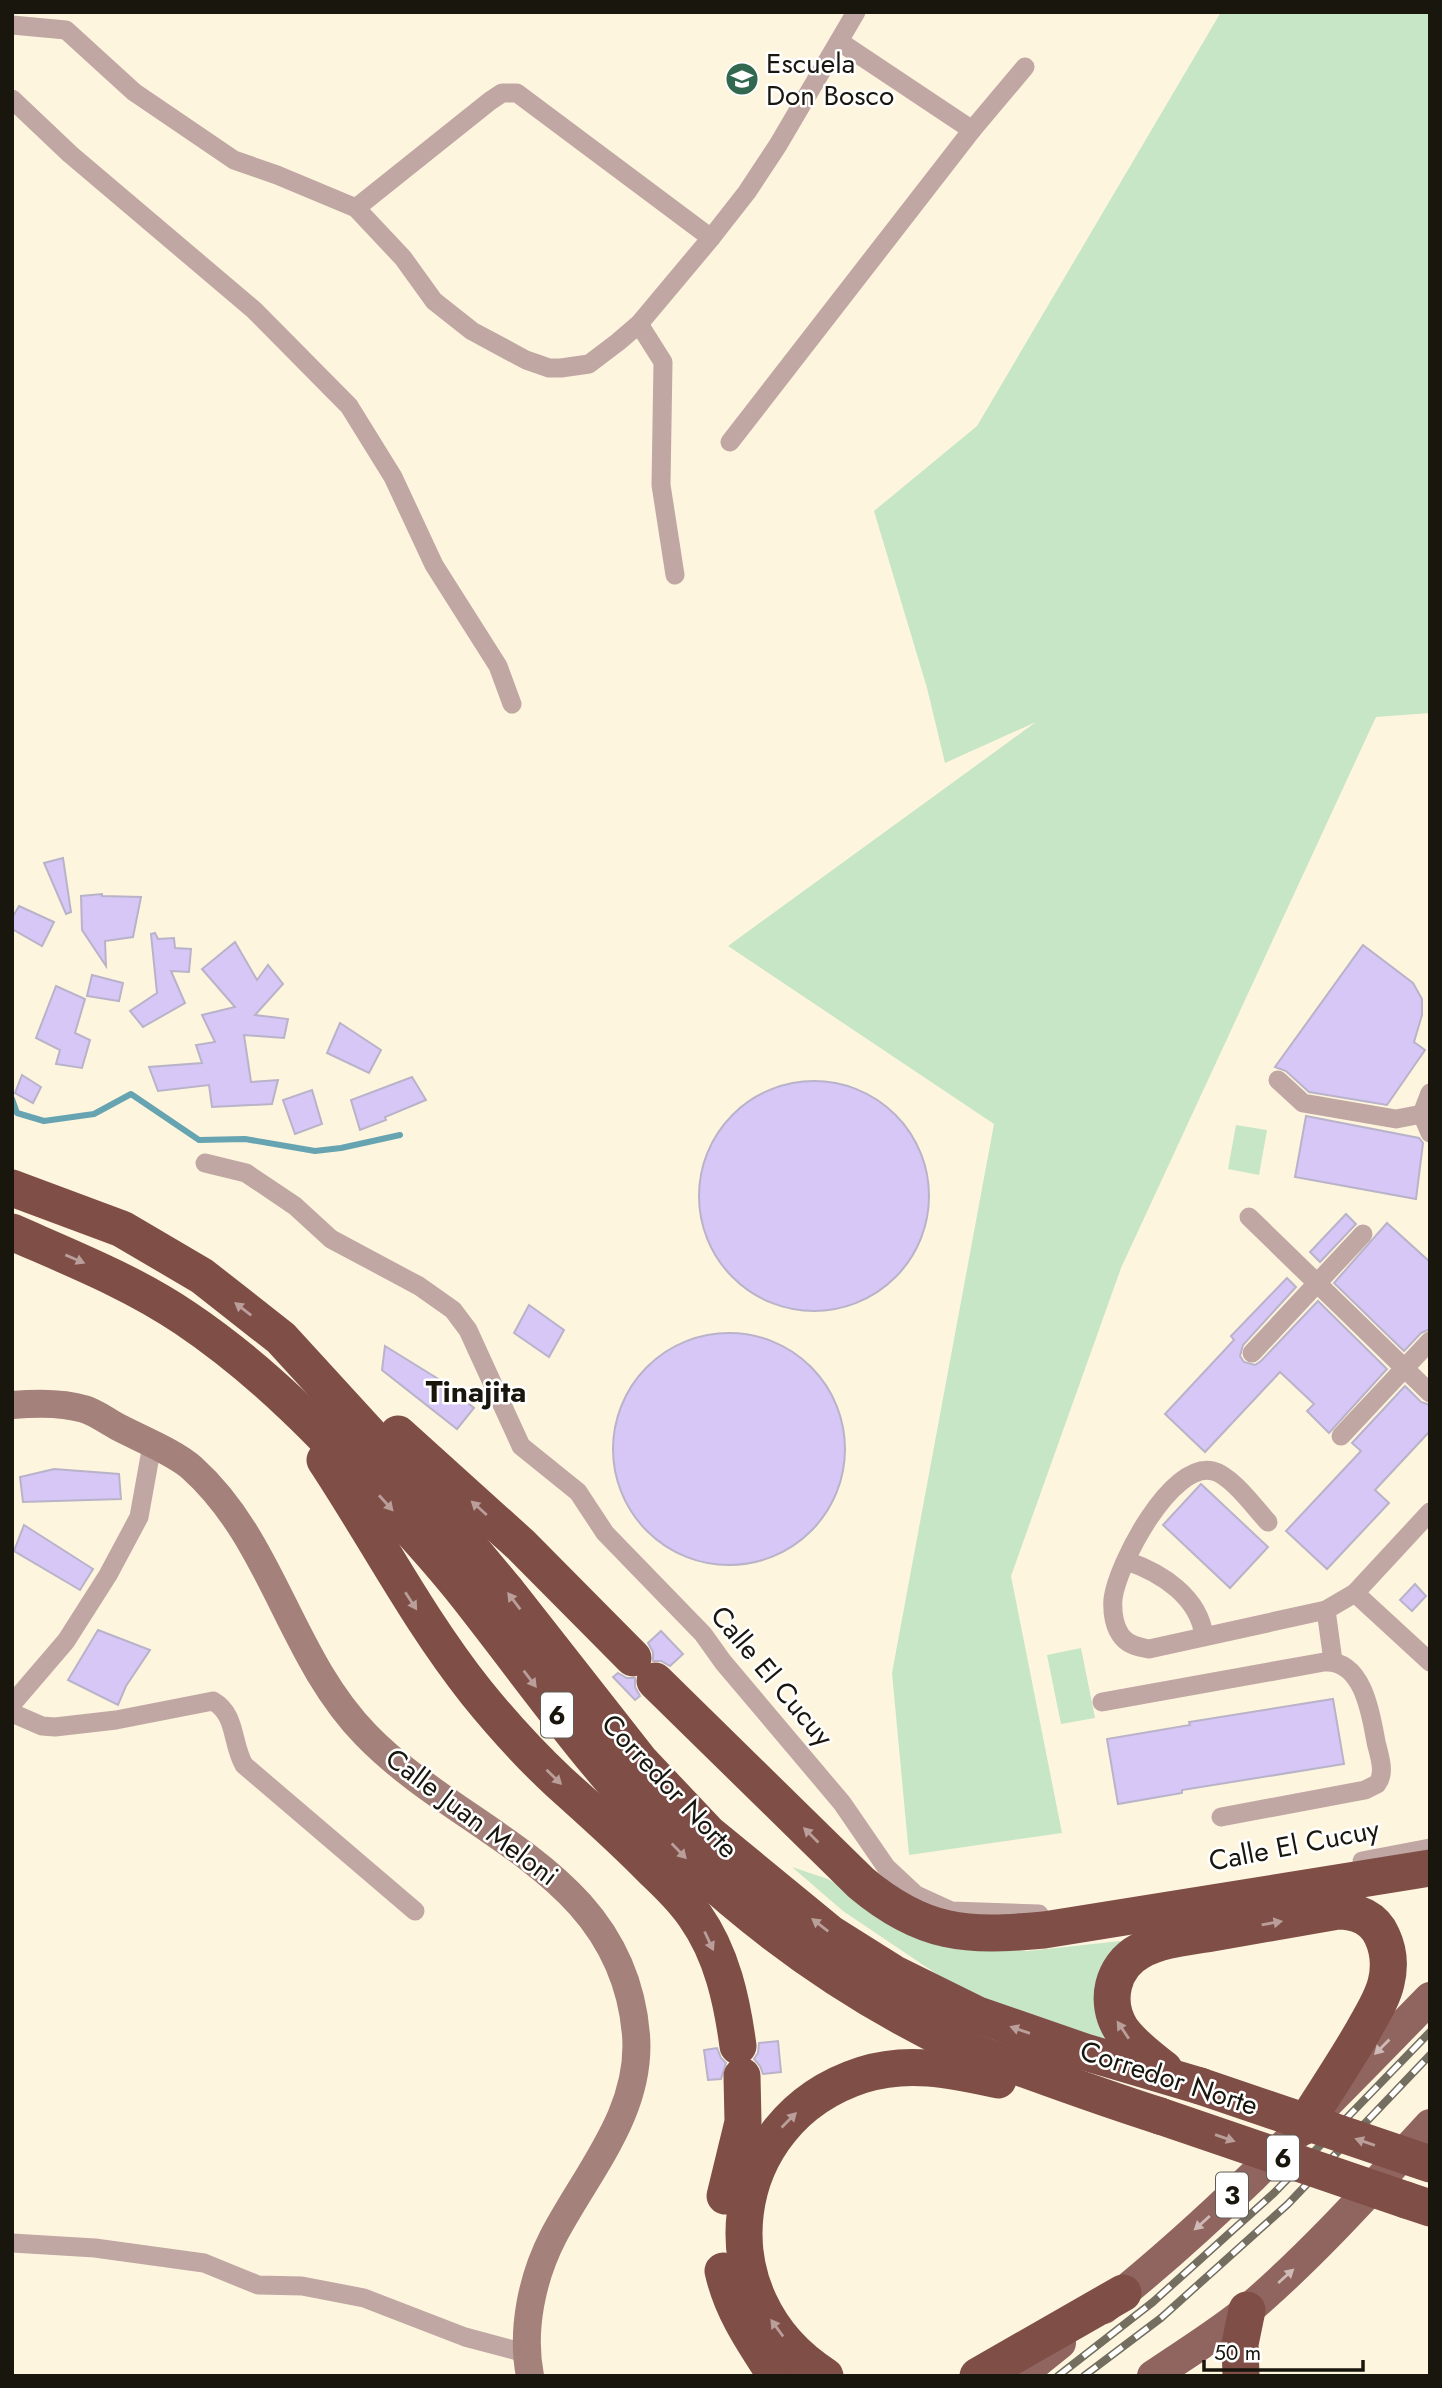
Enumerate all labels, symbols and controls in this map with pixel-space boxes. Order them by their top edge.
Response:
place label: Escuela Don Bosco [766,43,894,116]
school or university icon: Escuela Don Bosco [723,60,761,98]
one-way arrow [65,1253,85,1265]
one-way arrow [234,1302,252,1316]
district label: Tinajita [426,1370,526,1413]
one-way arrow [378,1494,394,1511]
one-way arrow [471,1500,488,1516]
one-way arrow [404,1591,417,1611]
one-way arrow [506,1592,521,1610]
street label: Calle El Cucuy [701,1597,844,1756]
one-way arrow [522,1670,536,1688]
road number: 6 [541,1692,573,1738]
street label: Corredor Norte [592,1704,748,1868]
street label: Calle Juan Meloni [377,1738,567,1896]
one-way arrow [545,1768,562,1784]
street label: Calle El Cucuy [1205,1808,1383,1882]
one-way arrow [803,1827,820,1844]
one-way arrow [670,1842,686,1859]
one-way arrow [811,1917,829,1932]
one-way arrow [1261,1917,1283,1928]
one-way arrow [703,1931,715,1951]
one-way arrow [1117,2020,1130,2040]
one-way arrow [1010,2024,1031,2035]
street label: Corredor Norte [1075,2030,1263,2126]
one-way arrow [1374,2038,1390,2055]
one-way arrow [780,2112,796,2129]
one-way arrow [1215,2133,1236,2144]
road number: 6 [1267,2136,1299,2180]
one-way arrow [1355,2136,1376,2147]
road number: 3 [1216,2172,1248,2218]
one-way arrow [1193,2215,1210,2230]
one-way arrow [1277,2269,1294,2284]
one-way arrow [770,2319,784,2337]
scale bar [1204,2328,1363,2372]
text: 50 m [1214,2338,1261,2368]

